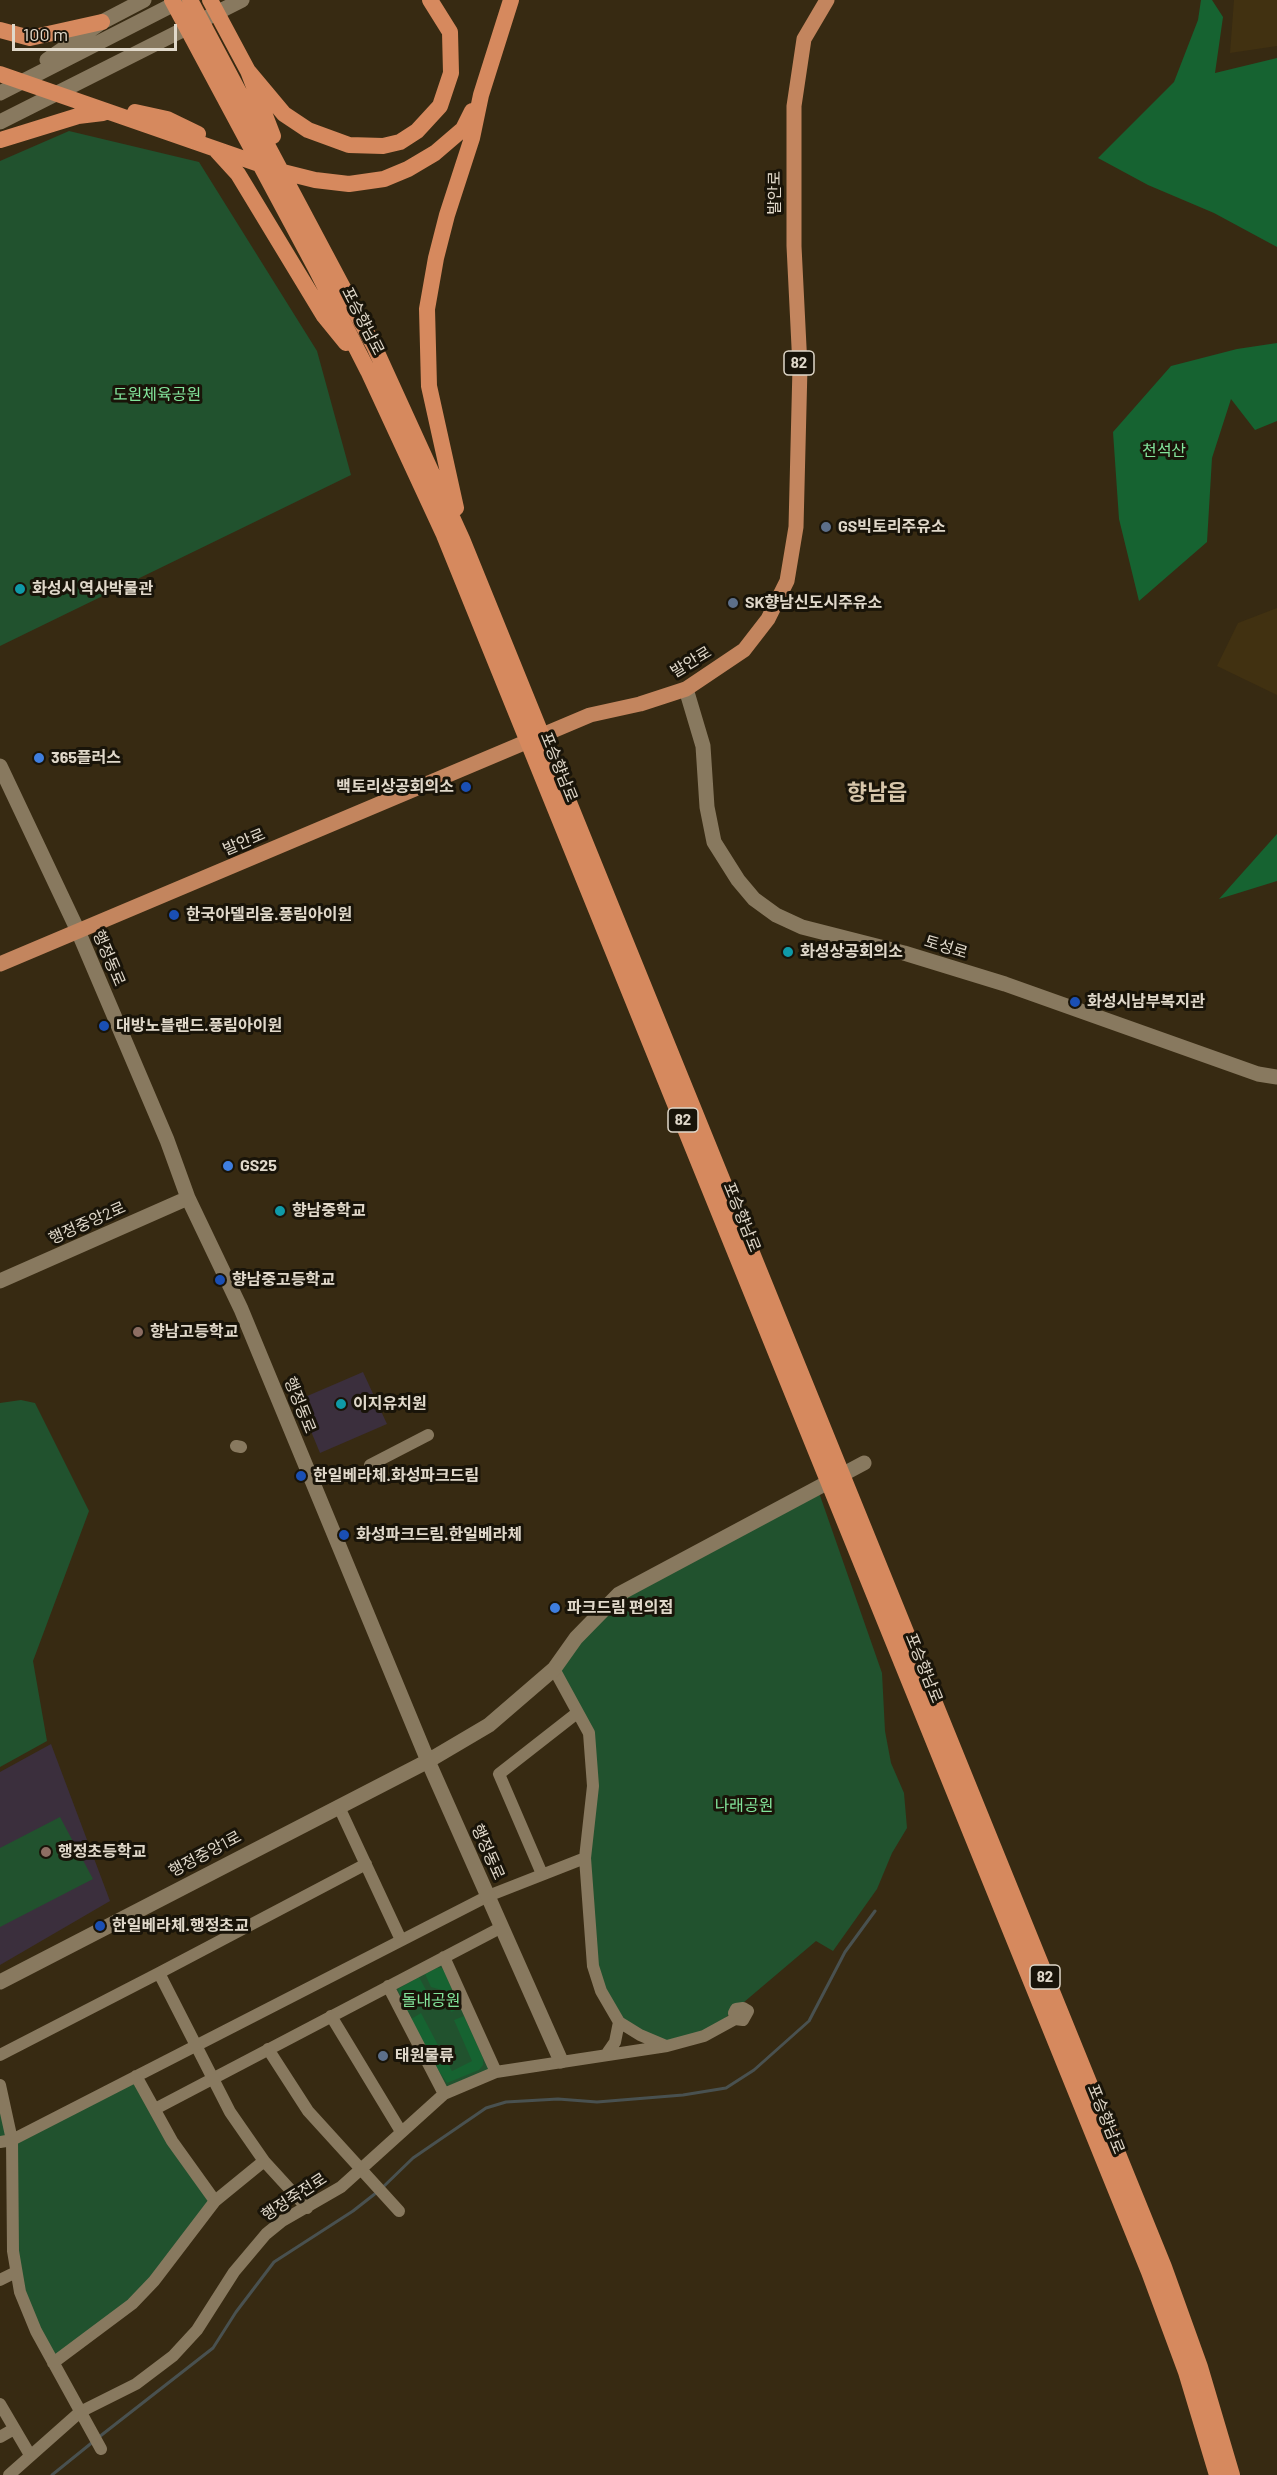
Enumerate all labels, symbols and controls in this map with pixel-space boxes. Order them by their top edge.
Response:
scale bar [15,12,180,50]
text: 100 m [23,23,68,45]
street label: 발안로 [765,171,785,215]
street label: 포승향남로 [338,284,388,358]
road number: 82 [784,351,814,375]
park label: 도원체육공원 [113,385,201,405]
park label: 천석산 [1142,441,1186,461]
place label: GS빅토리주유소 [838,517,946,537]
marker: GS빅토리주유소 [819,520,833,534]
place label: 화성시 역사박물관 [32,579,153,599]
marker: 화성시 역사박물관 [13,582,27,596]
place label: SK향남신도시주유소 [745,593,882,613]
marker: SK향남신도시주유소 [726,596,740,610]
street label: 발안로 [667,642,715,682]
street label: 포승향남로 [536,729,582,805]
place label: 365플러스 [51,748,121,768]
marker: 365플러스 [32,751,46,765]
place label: 백토리상공회의소 [336,777,454,797]
marker: 백토리상공회의소 [459,780,473,794]
district label: 향남읍 [847,780,907,806]
street label: 발안로 [220,825,268,859]
place label: 한국아델리움.풍림아이원 [186,905,352,925]
marker: 한국아델리움.풍림아이원 [167,908,181,922]
street label: 행정동로 [89,927,129,989]
street label: 토성로 [922,931,970,963]
place label: 화성상공회의소 [800,942,903,962]
marker: 화성상공회의소 [781,945,795,959]
place label: 화성시남부복지관 [1087,992,1205,1012]
marker: 화성시남부복지관 [1068,995,1082,1009]
place label: 대방노블랜드.풍림아이원 [116,1016,282,1036]
marker: 대방노블랜드.풍림아이원 [97,1019,111,1033]
road number: 82 [668,1108,698,1132]
place label: GS25 [240,1156,277,1176]
marker: GS25 [221,1159,235,1173]
street label: 포승향남로 [719,1179,765,1255]
street label: 행정중앙2로 [46,1198,128,1248]
place label: 향남중학교 [292,1201,366,1221]
marker: 향남중학교 [273,1204,287,1218]
place label: 향남중고등학교 [232,1270,335,1290]
marker: 향남중고등학교 [213,1273,227,1287]
place label: 향남고등학교 [150,1322,238,1342]
marker: 향남고등학교 [131,1325,145,1339]
street label: 행정동로 [280,1374,320,1436]
place label: 이지유치원 [353,1394,427,1414]
marker: 이지유치원 [334,1397,348,1411]
place label: 한일베라체.화성파크드림 [313,1466,479,1486]
marker: 한일베라체.화성파크드림 [294,1469,308,1483]
place label: 화성파크드림.한일베라체 [356,1525,522,1545]
marker: 화성파크드림.한일베라체 [337,1528,351,1542]
place label: 파크드림 편의점 [567,1598,673,1618]
marker: 파크드림 편의점 [548,1601,562,1615]
street label: 포승향남로 [901,1630,947,1706]
park label: 나래공원 [715,1796,773,1816]
street label: 행정동로 [467,1821,509,1883]
street label: 행정중앙1로 [166,1827,244,1881]
place label: 행정초등학교 [58,1842,146,1862]
marker: 행정초등학교 [39,1845,53,1859]
place label: 한일베라체.행정초교 [112,1916,249,1936]
marker: 한일베라체.행정초교 [93,1919,107,1933]
road number: 82 [1030,1965,1060,1989]
park label: 돌내공원 [402,1991,460,2011]
place label: 태원물류 [395,2046,454,2066]
marker: 태원물류 [376,2049,390,2063]
street label: 포승향남로 [1083,2081,1129,2157]
street label: 행정죽전로 [258,2169,330,2225]

